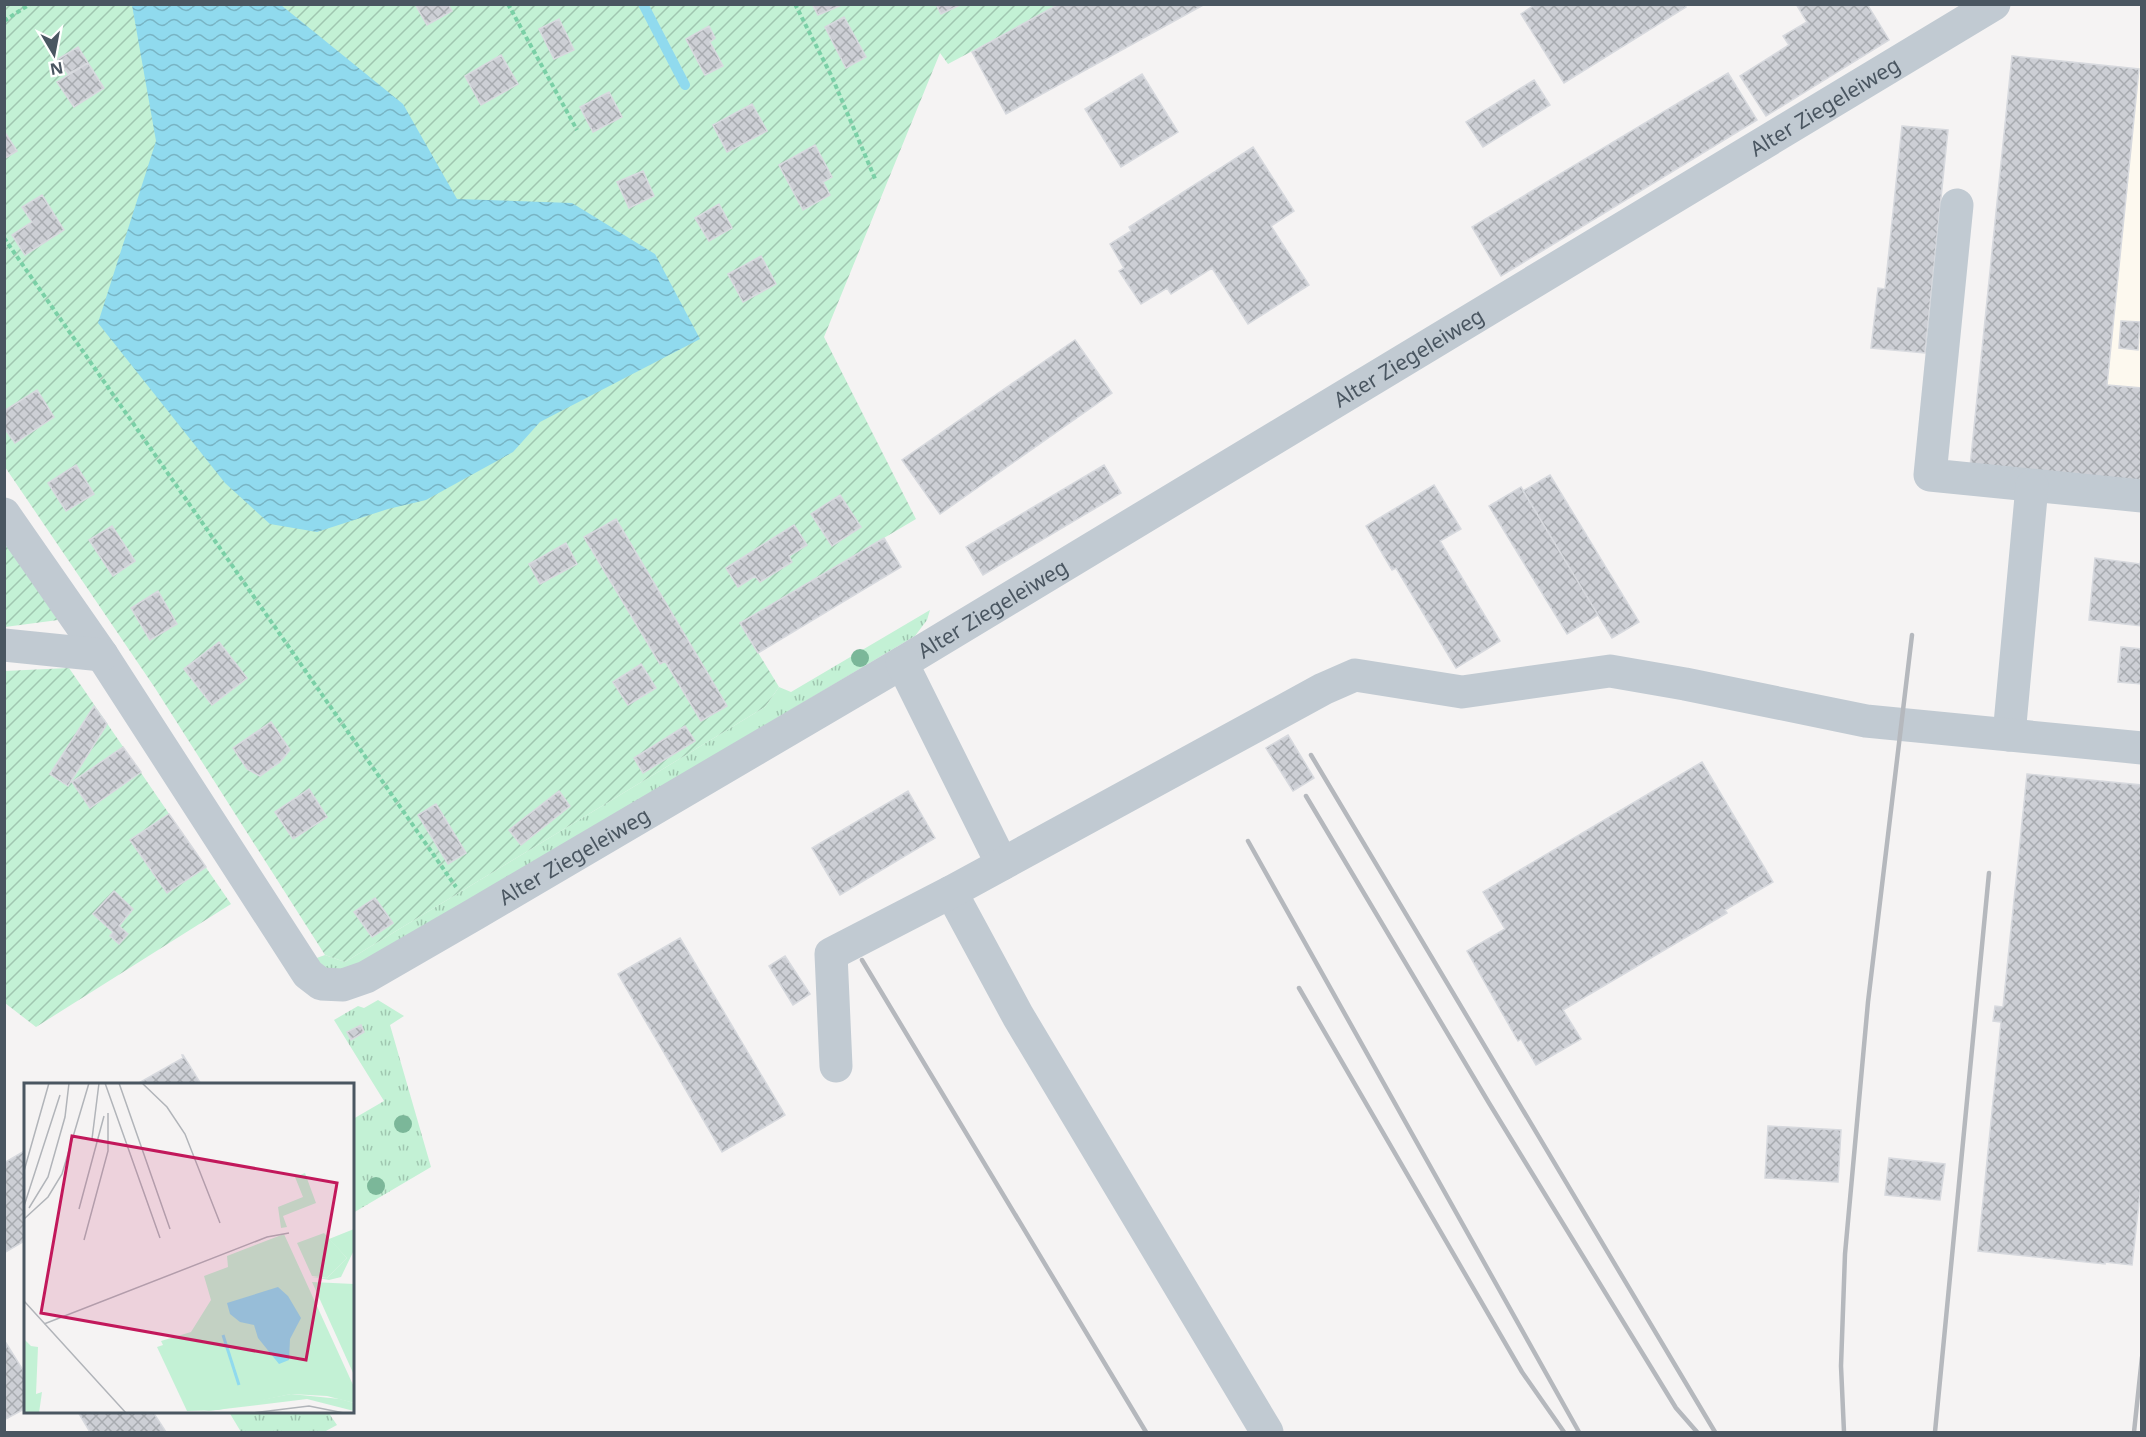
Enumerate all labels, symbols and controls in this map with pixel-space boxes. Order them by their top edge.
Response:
north arrow [24,24,84,84]
street label: Alter Ziegeleiweg [1744,50,1905,162]
text: N [48,57,65,81]
street label: Alter Ziegeleiweg [1328,301,1489,413]
street label: Alter Ziegeleiweg [912,552,1073,664]
street label: Alter Ziegeleiweg [493,801,655,911]
inset map [24,1083,354,1413]

